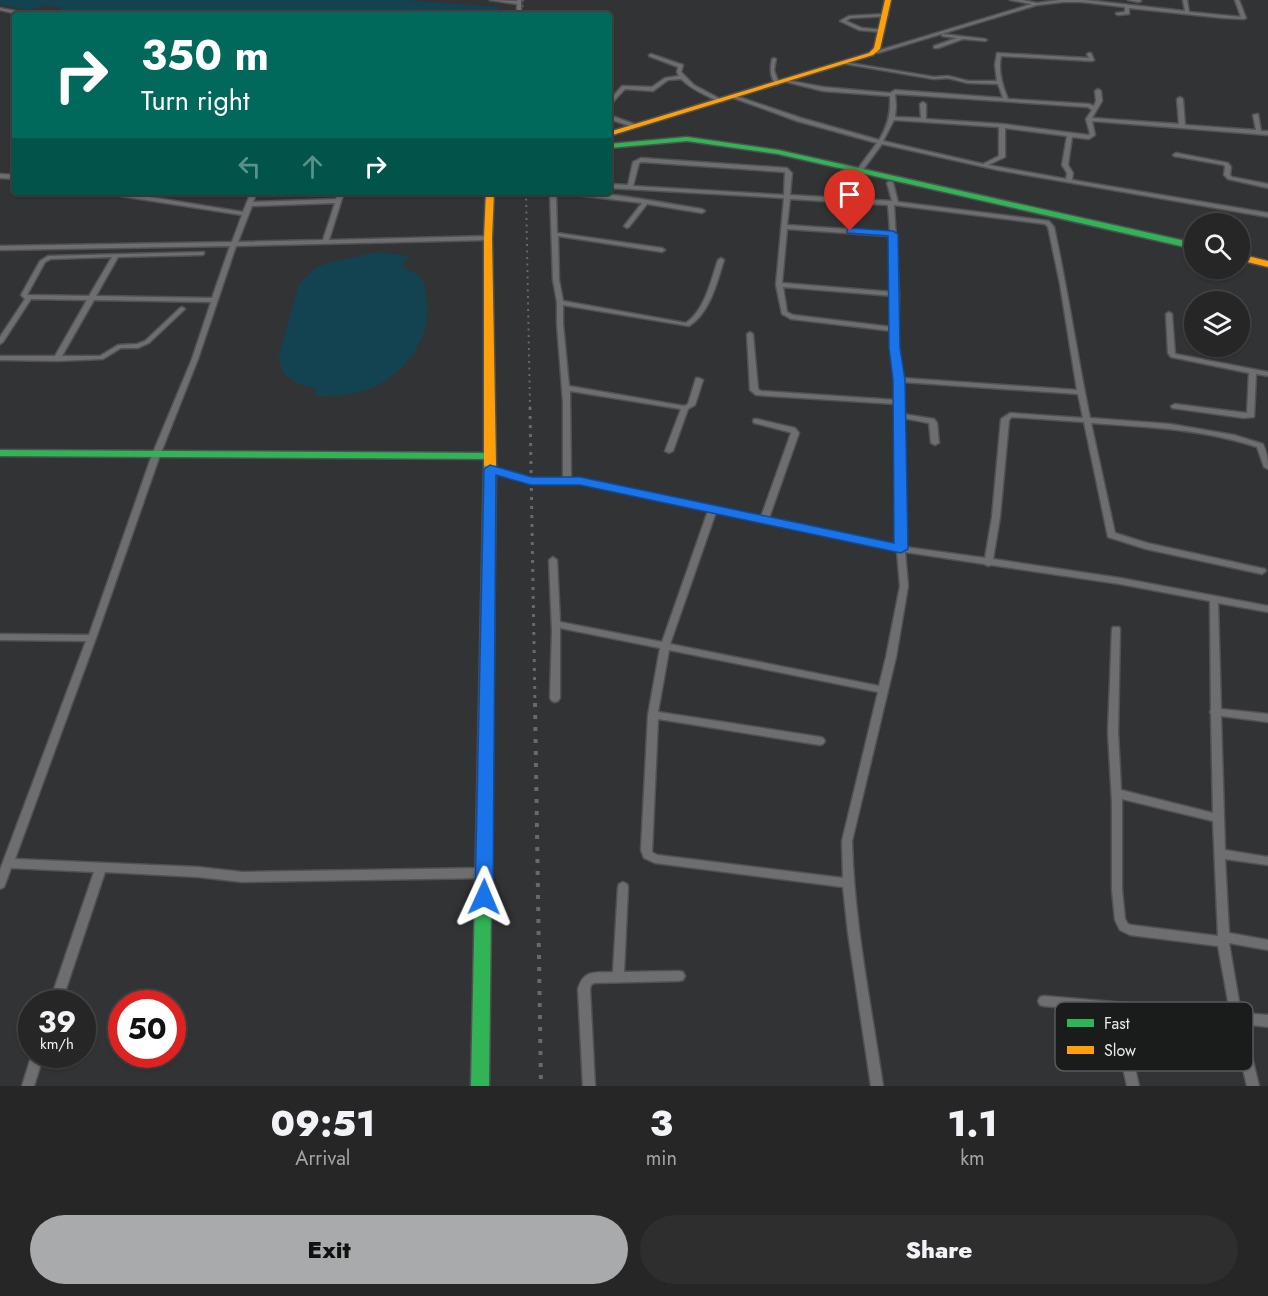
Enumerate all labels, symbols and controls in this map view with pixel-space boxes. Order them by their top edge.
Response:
text: 350 m [141,25,269,86]
icon: right [42,36,120,114]
text: Turn right [141,81,249,120]
icon: left [233,150,266,183]
icon: ahead [296,150,329,183]
icon: right [359,150,392,183]
pin [824,169,875,231]
icon: arrive [833,178,866,211]
map controls [1184,213,1250,357]
button: search [1184,213,1250,279]
button: layers [1184,291,1250,357]
position arrow [452,865,516,929]
speed limit sign: 50 [108,990,186,1068]
text: 39 [38,1000,76,1043]
legend [1055,1002,1253,1071]
text: Fast [1104,1012,1130,1035]
text: km/h [40,1033,74,1055]
text: Slow [1104,1039,1136,1062]
text: 09:51 [271,1097,375,1149]
text: 3 [650,1097,673,1149]
text: 1.1 [948,1097,997,1149]
text: Arrival [295,1144,350,1173]
text: min [646,1144,677,1173]
text: km [960,1144,985,1173]
button: Exit [30,1215,628,1284]
button: Share [640,1215,1238,1284]

